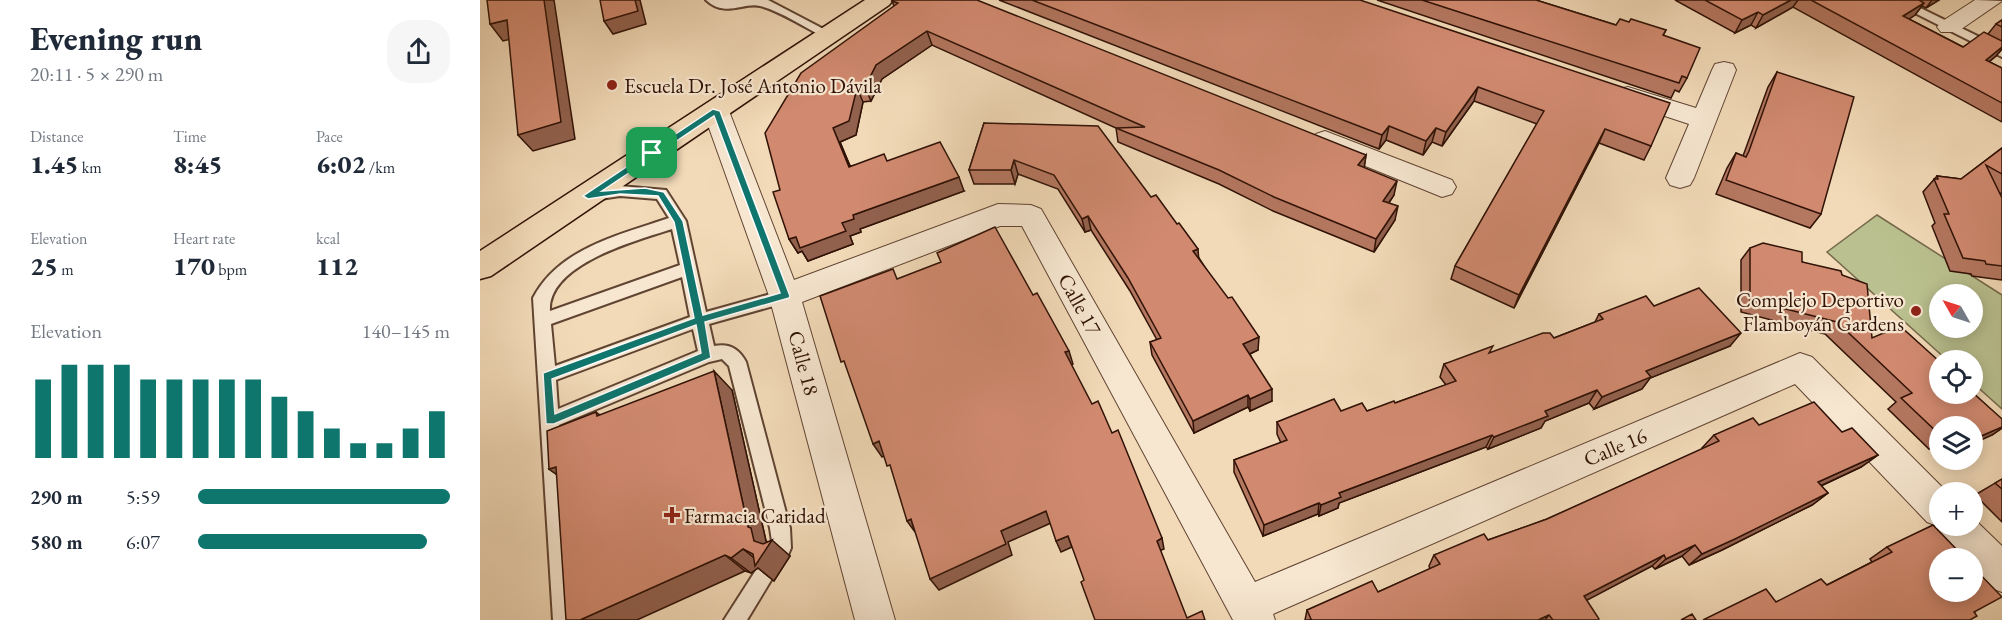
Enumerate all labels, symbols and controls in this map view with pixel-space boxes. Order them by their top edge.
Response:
text: Evening run [30,17,202,60]
button: share [387,20,450,83]
text: 20:11 · 5 × 290 m [30,61,163,87]
place label: Escuela Dr. José Antonio Dávila [624,72,882,99]
marker: Escuela Dr. José Antonio Dávila [605,78,619,92]
text: Distance [30,126,83,147]
text: Time [173,126,206,147]
text: Pace [316,126,343,147]
pin [626,127,677,178]
icon: arrive [635,136,668,169]
text: 1.45 [30,147,79,181]
text: 8:45 [173,147,223,181]
text: 6:02 [316,147,366,181]
text: km [79,157,102,178]
text: /km [366,157,395,178]
text: Elevation [30,228,88,249]
text: Heart rate [173,228,235,249]
text: kcal [316,228,340,249]
text: 25 [30,249,58,283]
text: 170 [173,249,215,283]
text: 112 [316,249,358,283]
text: m [58,259,74,280]
text: bpm [215,259,247,280]
street label: Calle 17 [1052,269,1108,340]
north arrow [1929,284,1983,338]
map controls [1929,284,1983,602]
place label: Complejo Deportivo Flamboyán Gardens [1736,286,1904,337]
marker: Complejo Deportivo Flamboyán Gardens [1909,304,1923,318]
text: Elevation [30,318,102,344]
text: 140–145 m [362,318,450,344]
street label: Calle 18 [782,328,826,398]
button: locate [1929,350,1983,404]
button: layers [1929,416,1983,470]
street label: Calle 16 [1579,422,1651,472]
button: + [1929,482,1983,536]
text: 290 m [30,484,83,510]
text: 5:59 [126,484,160,510]
place label: Farmacia Caridad [684,502,826,529]
marker: Farmacia Caridad [665,508,679,522]
text: 580 m [30,529,83,555]
text: 6:07 [126,529,160,555]
button: − [1929,548,1983,602]

